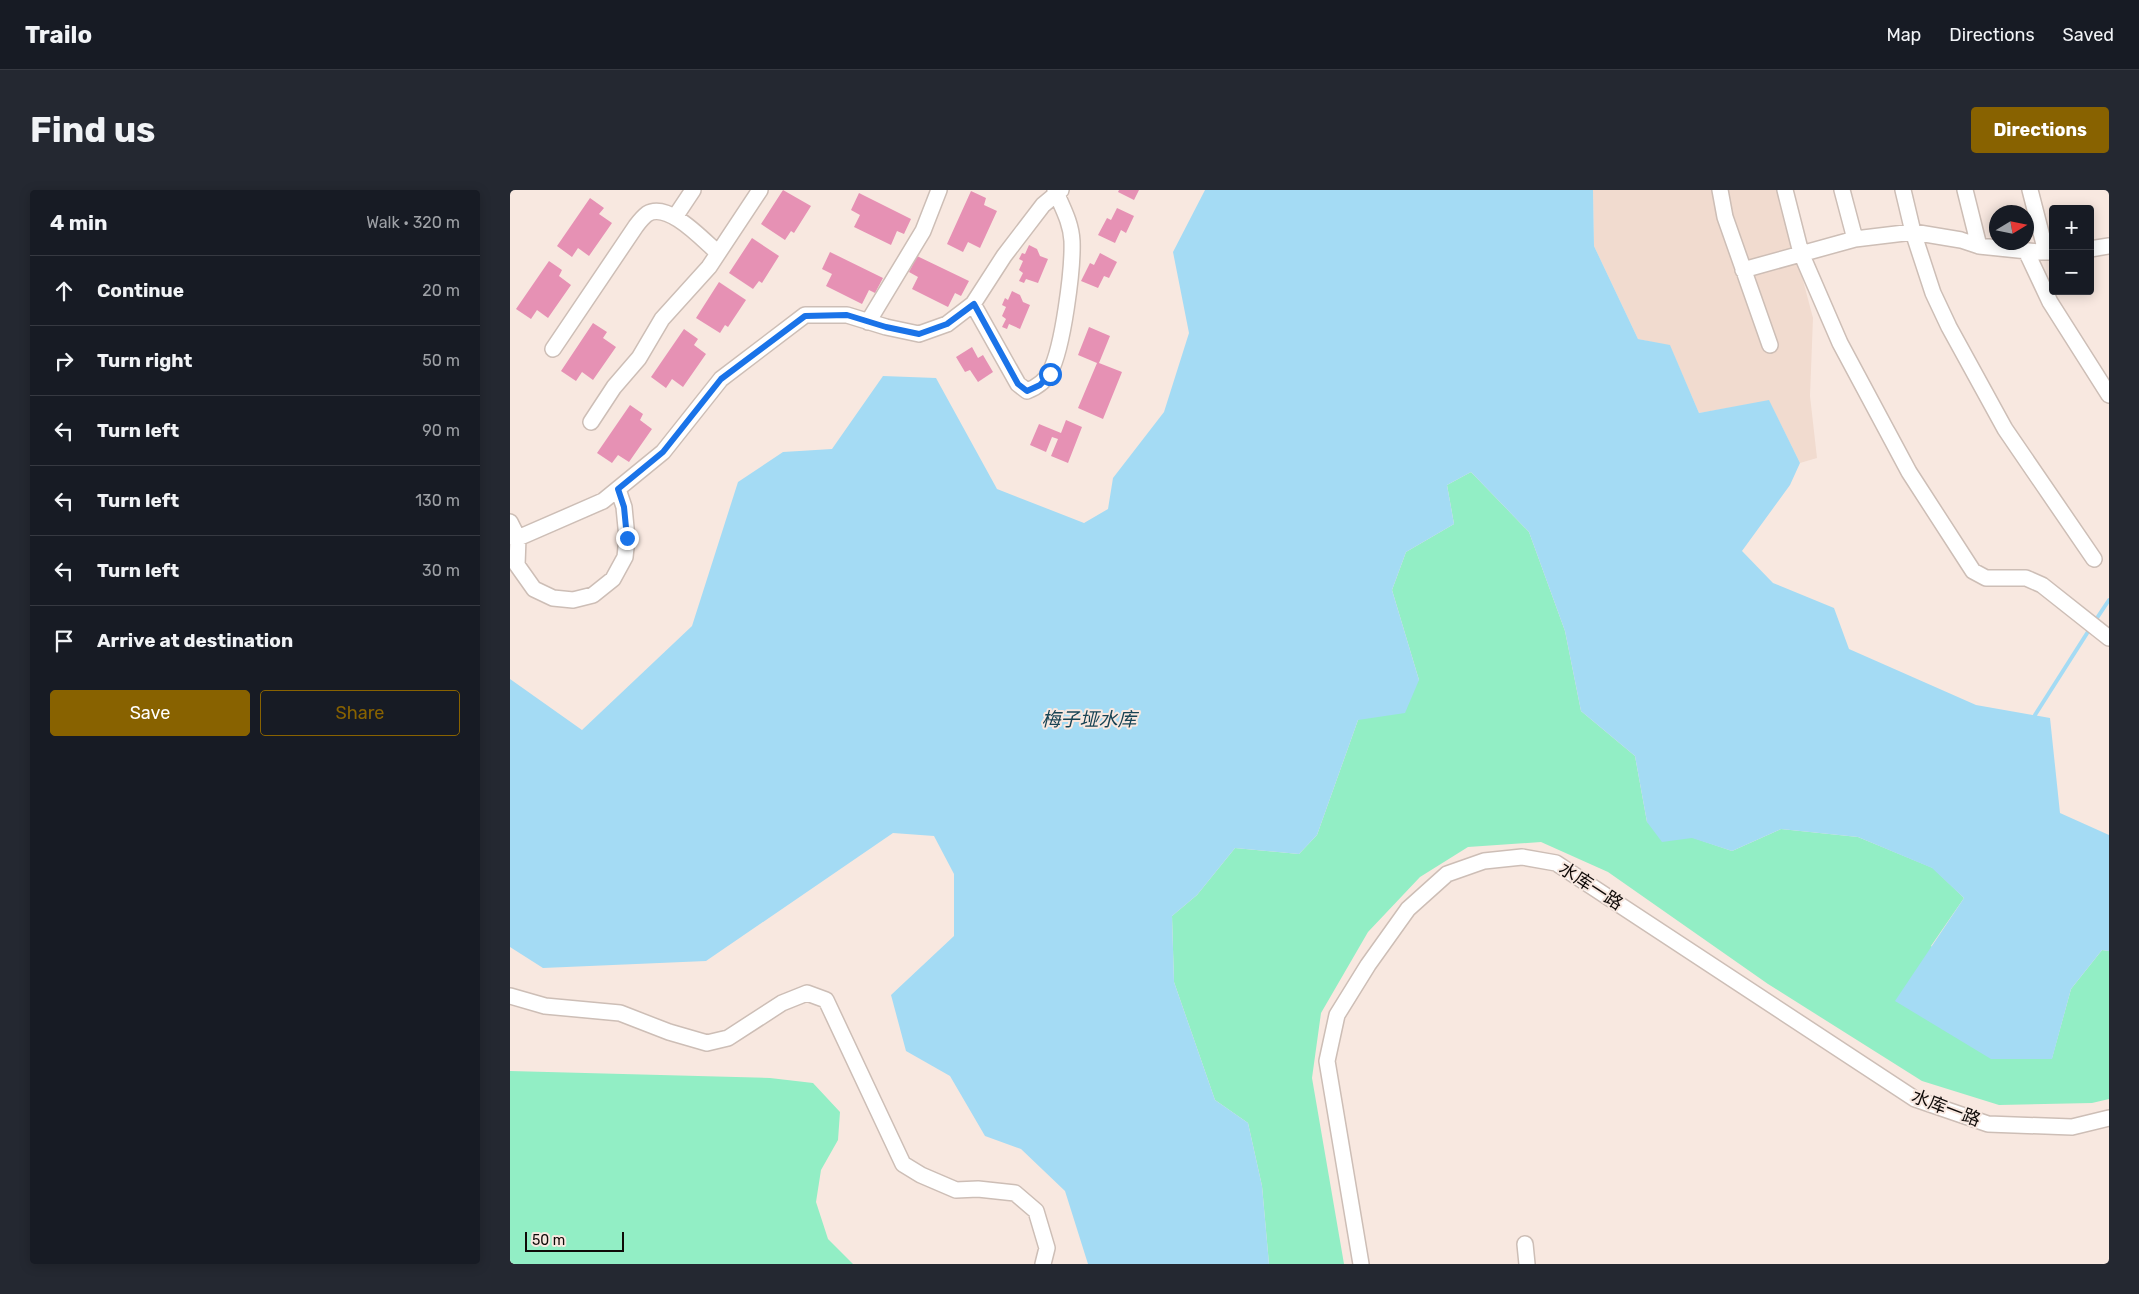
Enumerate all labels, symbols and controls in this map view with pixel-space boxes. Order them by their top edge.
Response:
text: Trailo [25,21,92,49]
text: Map [1886,24,1921,46]
text: Directions [1949,24,2035,46]
text: Saved [2063,24,2114,46]
button: Directions [1971,107,2109,153]
text: Find us [30,109,155,151]
north arrow [1989,205,2034,250]
map controls [2049,205,2094,295]
button: + [2049,205,2094,250]
text: 4 min [50,210,108,235]
text: Walk · 320 m [366,213,460,232]
button: − [2049,250,2094,295]
icon: ahead [50,277,78,305]
text: Continue [97,279,184,302]
text: 20 m [422,281,460,300]
icon: right [50,347,78,375]
text: Turn right [97,349,192,372]
text: 50 m [422,351,460,370]
route start [1039,363,1062,386]
icon: left [50,417,78,445]
text: Turn left [97,419,179,442]
text: 90 m [422,421,460,440]
icon: left [50,487,78,515]
text: Turn left [97,489,179,512]
text: 130 m [415,491,460,510]
route end [616,527,639,550]
icon: left [50,557,78,585]
text: Turn left [97,559,179,582]
text: 30 m [422,561,460,580]
icon: arrive [50,627,78,655]
text: Arrive at destination [97,629,293,652]
button: Save [50,690,250,736]
button: Share [260,690,460,736]
water label: 梅子垭水库 [1041,708,1139,731]
street label: 水库一路 [1555,857,1627,915]
street label: 水库一路 [1908,1085,1984,1131]
scale bar [525,1229,624,1252]
text: 50 m [532,1232,565,1249]

